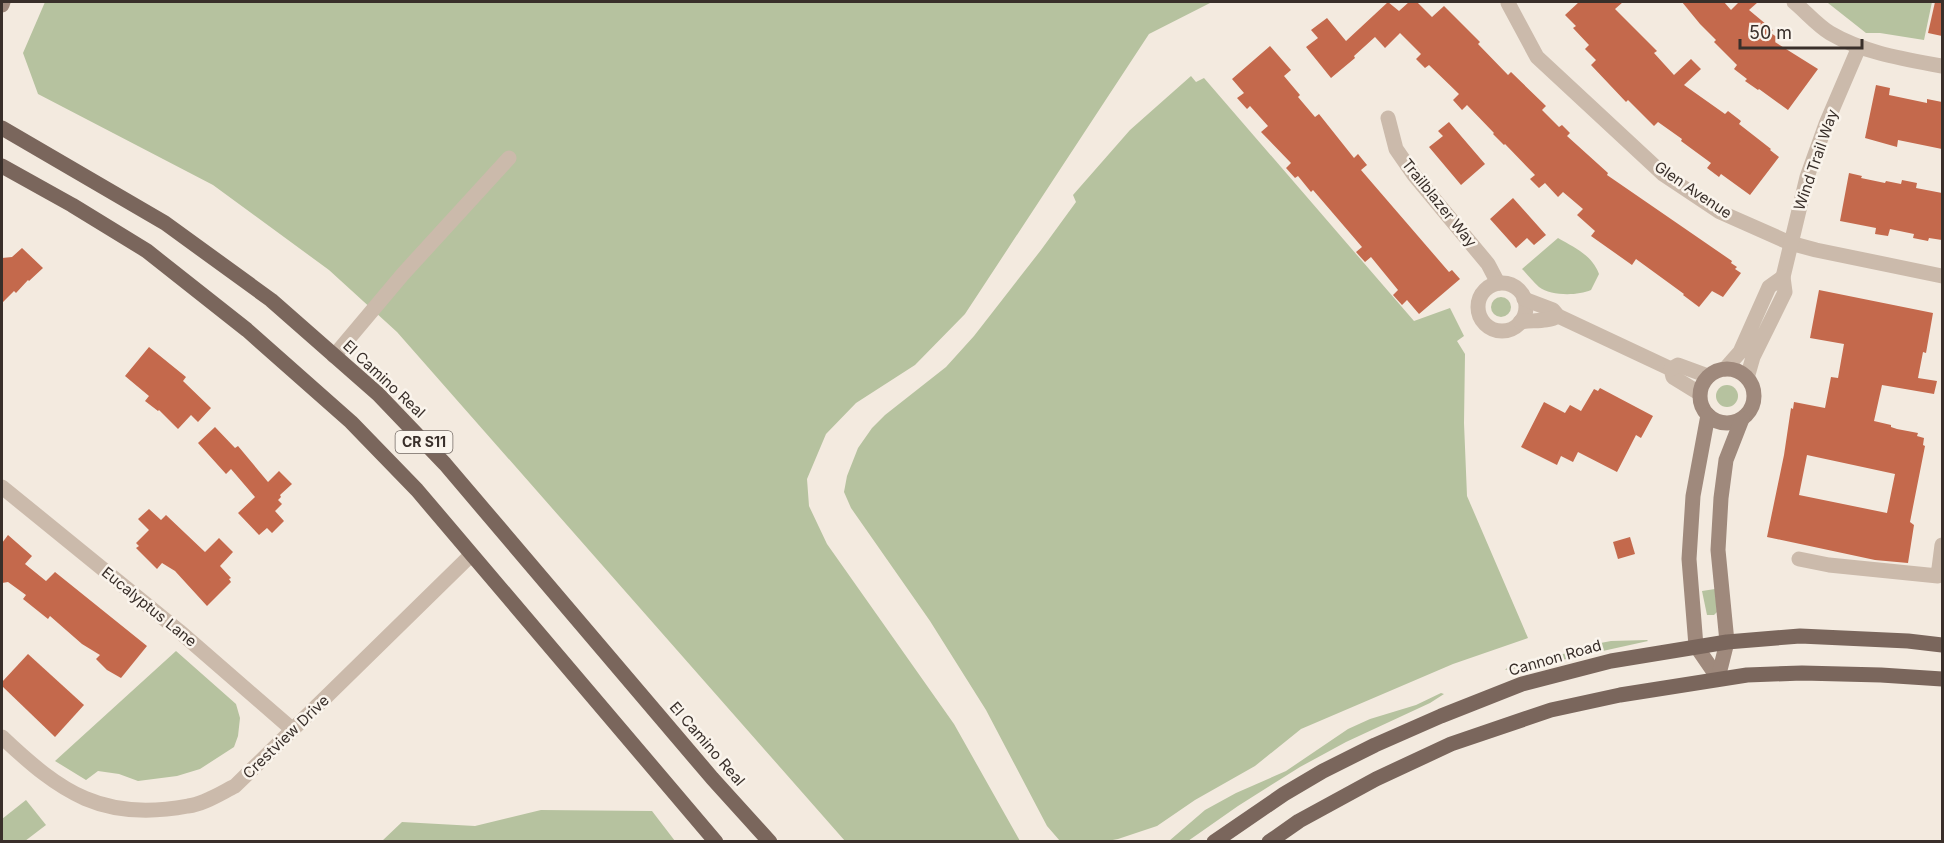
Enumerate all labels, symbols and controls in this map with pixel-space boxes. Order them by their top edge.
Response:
scale bar [1740,12,1862,50]
text: 50 m [1749,22,1792,43]
street label: Wind Trail Way [1789,106,1842,213]
street label: Trailblazer Way [1398,154,1481,251]
street label: Glen Avenue [1651,157,1736,222]
street label: El Camino Real [339,336,429,422]
road number: CR S11 [396,431,452,453]
street label: Eucalyptus Lane [98,562,201,651]
street label: Cannon Road [1506,635,1603,680]
street label: Crestview Drive [239,691,333,783]
street label: El Camino Real [666,698,749,790]

